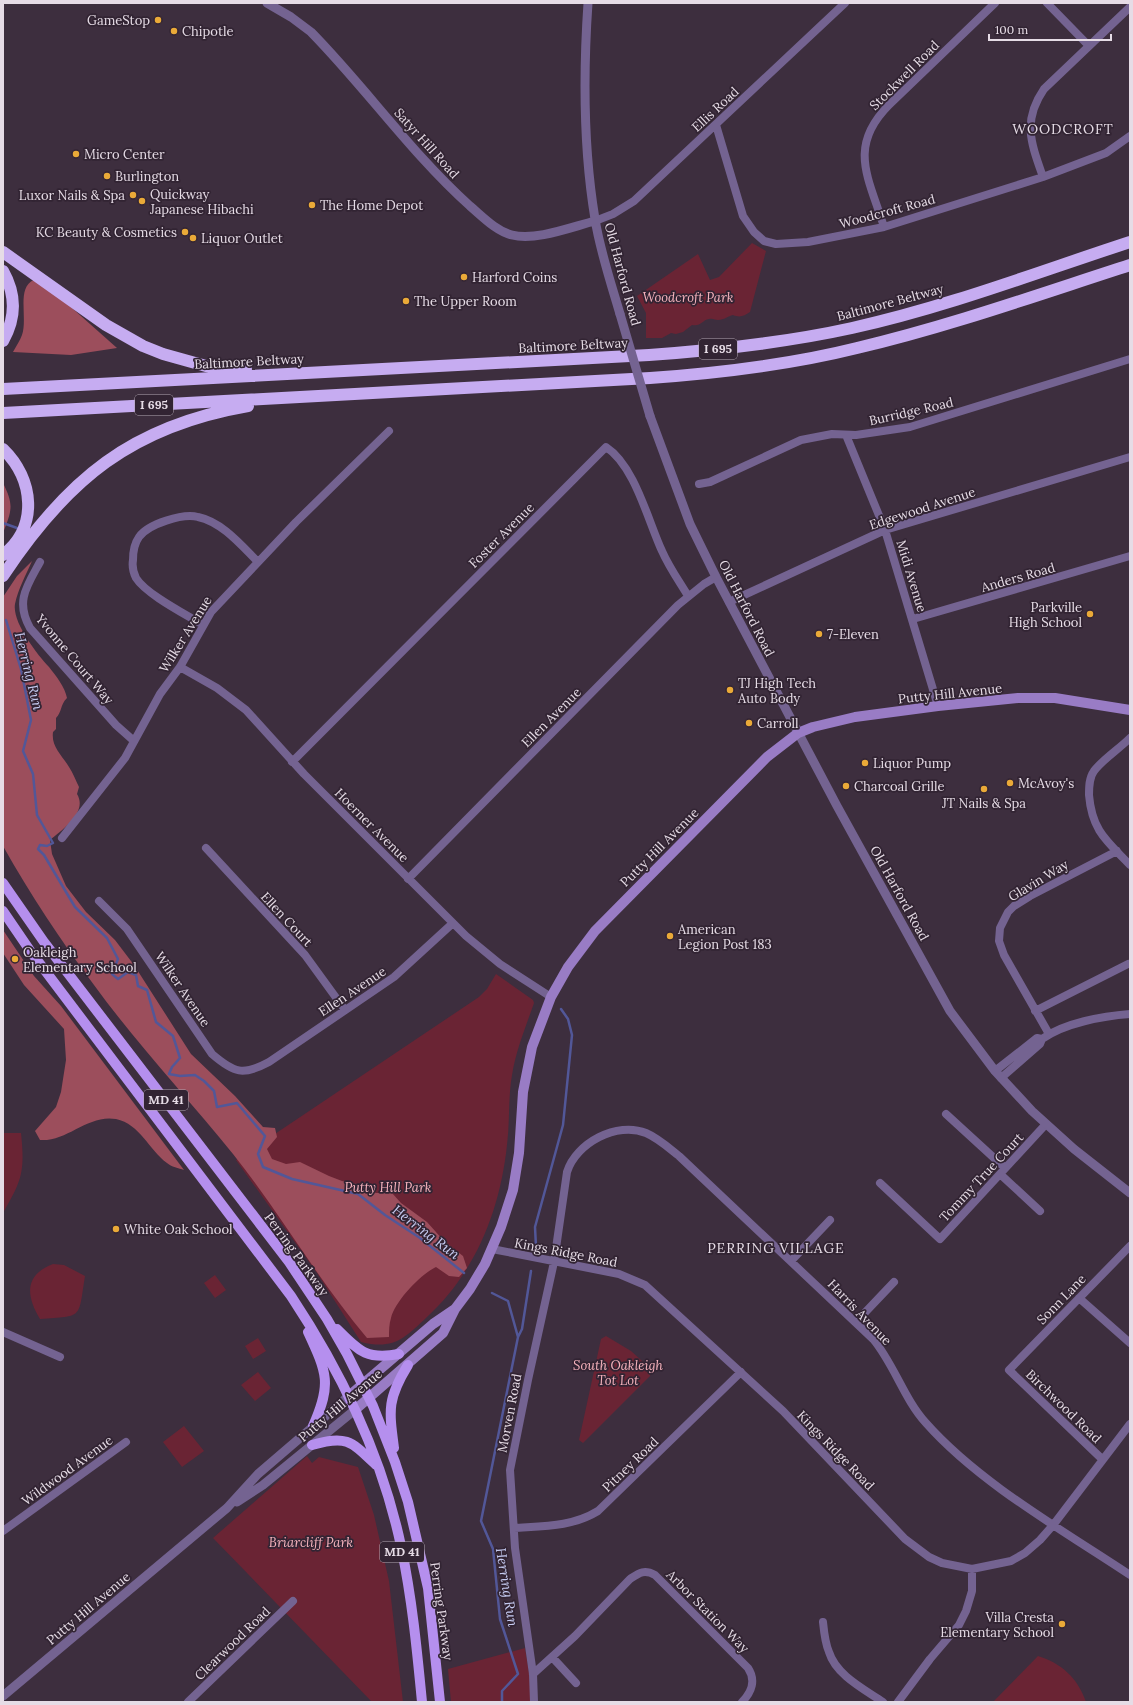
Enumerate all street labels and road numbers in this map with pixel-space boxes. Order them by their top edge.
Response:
street label: Stockwell Road [866,37,943,114]
street label: Ellis Road [688,83,743,136]
street label: Satyr Hill Road [390,104,463,182]
street label: Woodcroft Road [837,190,937,232]
street label: Old Harford Road [601,221,645,328]
street label: Baltimore Beltway [835,280,946,325]
street label: Baltimore Beltway [518,334,628,357]
road number: I 695 [699,339,737,359]
street label: Baltimore Beltway [194,350,304,373]
street label: Burridge Road [867,393,955,429]
road number: I 695 [135,395,173,415]
street label: Edgewood Avenue [867,483,977,534]
street label: Foster Avenue [465,499,538,572]
street label: Midi Avenue [892,538,931,614]
street label: Old Harford Road [715,557,778,660]
street label: Anders Road [978,559,1057,596]
street label: Wilker Avenue [155,593,216,676]
street label: Yvonne Court Way [31,610,117,708]
street label: Putty Hill Avenue [897,680,1003,707]
street label: Ellen Avenue [518,684,585,751]
street label: Hoerner Avenue [331,785,412,866]
street label: Putty Hill Avenue [616,804,702,890]
street label: Old Harford Road [866,843,933,944]
street label: Glavin Way [1005,856,1072,905]
street label: Ellen Court [257,888,316,950]
street label: Wilker Avenue [151,948,214,1030]
street label: Ellen Avenue [315,963,389,1020]
road number: MD 41 [144,1090,188,1110]
street label: Tommy True Court [936,1129,1027,1226]
street label: Perring Parkway [261,1209,333,1299]
street label: Kings Ridge Road [513,1234,619,1271]
street label: Sonn Lane [1033,1271,1090,1328]
street label: Harris Avenue [824,1276,895,1349]
street label: Putty Hill Avenue [295,1365,386,1445]
street label: Birchwood Road [1022,1366,1105,1447]
street label: Morven Road [493,1372,526,1454]
street label: Kings Ridge Road [793,1407,878,1494]
street label: Wildwood Avenue [18,1432,116,1509]
street label: Pitney Road [599,1433,662,1496]
road number: MD 41 [380,1542,424,1562]
street label: Perring Parkway [426,1561,457,1661]
street label: Arbor Station Way [662,1566,753,1656]
street label: Putty Hill Avenue [43,1568,134,1648]
street label: Clearwood Road [191,1603,274,1684]

